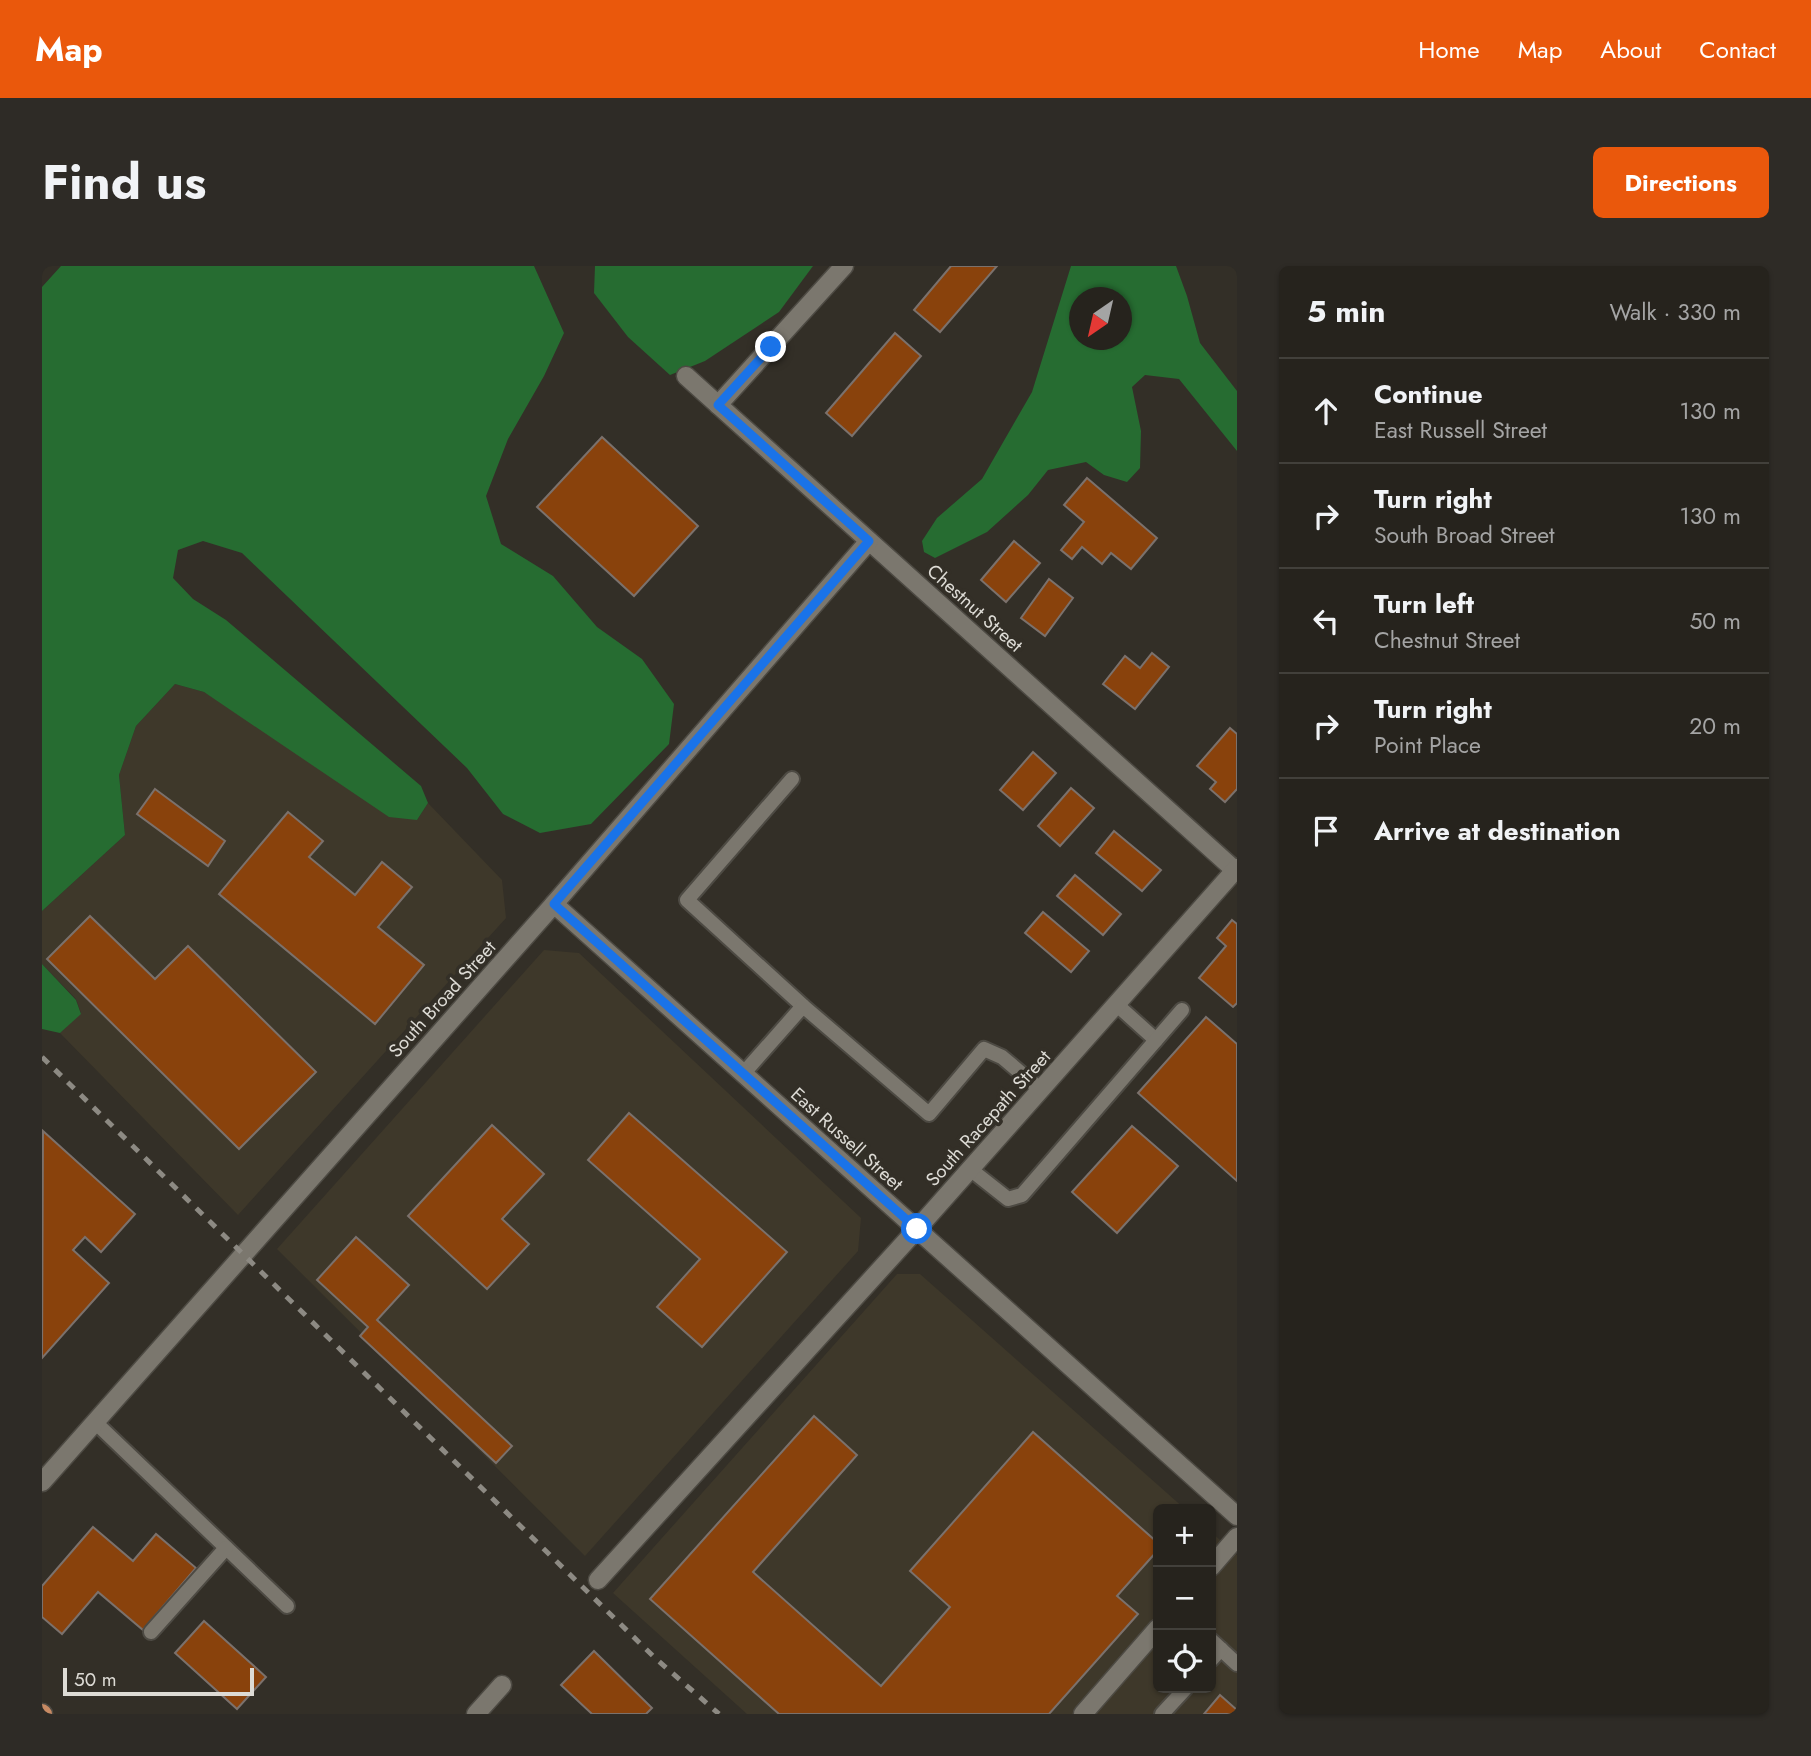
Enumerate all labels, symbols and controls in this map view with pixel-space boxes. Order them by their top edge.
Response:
text: Map [35,26,103,73]
text: Home [1418,32,1480,67]
text: Map [1518,32,1562,67]
text: About [1600,32,1661,67]
text: Contact [1699,32,1776,67]
text: Find us [42,147,206,217]
button: Directions [1593,147,1769,218]
north arrow [1069,287,1132,350]
text: 5 min [1307,290,1385,333]
text: Walk · 330 m [1610,295,1741,329]
route end [755,331,786,362]
text: Continue [1374,375,1483,413]
icon: ahead [1307,392,1345,430]
text: 130 m [1679,394,1741,428]
text: East Russell Street [1374,413,1547,447]
text: Turn right [1374,480,1492,518]
icon: right [1307,497,1345,535]
text: 130 m [1679,499,1741,533]
text: South Broad Street [1374,518,1555,552]
street label: Chestnut Street [921,558,1029,659]
text: Turn left [1374,585,1474,623]
icon: left [1307,602,1345,640]
text: 50 m [1689,604,1741,638]
text: Chestnut Street [1374,623,1520,657]
text: Turn right [1374,690,1492,728]
icon: right [1307,707,1345,745]
text: 20 m [1689,709,1741,743]
text: Point Place [1374,728,1481,762]
icon: arrive [1307,812,1345,850]
text: Arrive at destination [1374,812,1621,850]
street label: South Broad Street [382,934,502,1063]
street label: South Racepath Street [919,1044,1057,1192]
street label: East Russell Street [785,1081,909,1197]
route start [901,1213,932,1244]
map controls [1153,1504,1216,1693]
button: + [1153,1504,1216,1567]
button: − [1153,1567,1216,1630]
button: locate [1153,1630,1216,1693]
scale bar [63,1665,254,1697]
text: 50 m [74,1666,117,1693]

